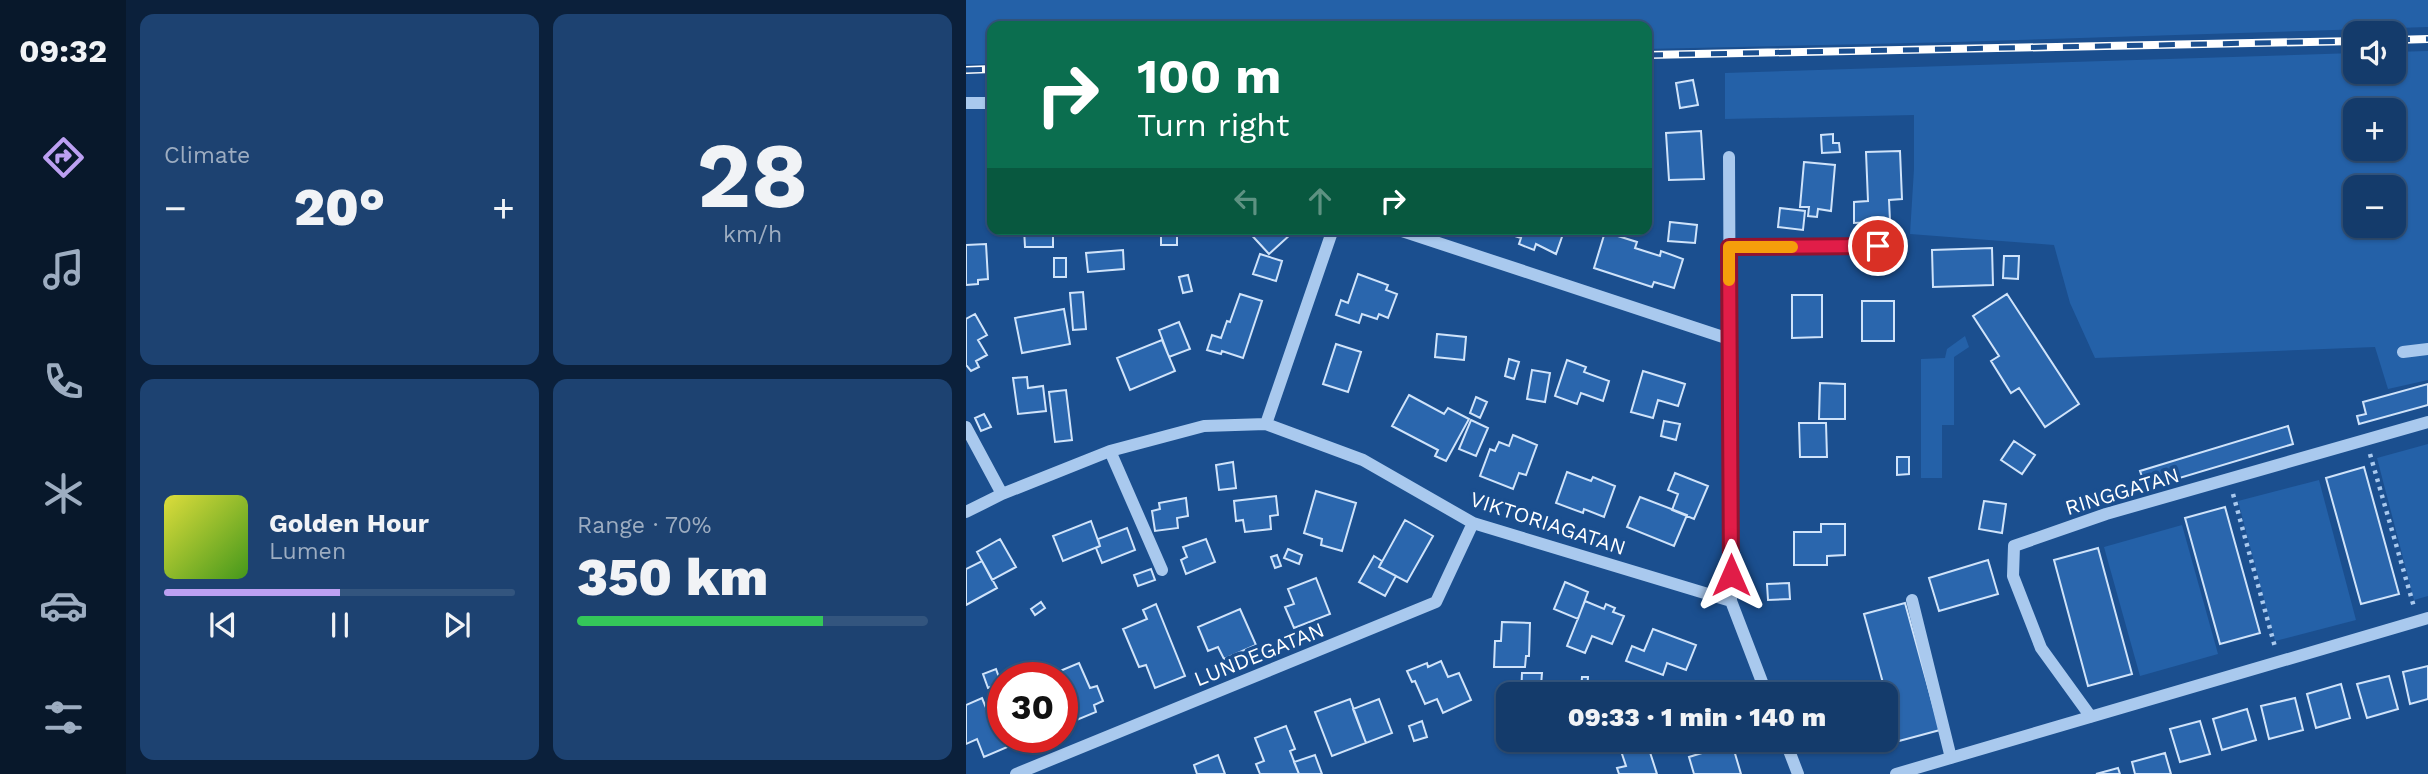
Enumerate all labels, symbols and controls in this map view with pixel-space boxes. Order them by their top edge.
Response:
map controls [2343,21,2406,238]
button: sound [2343,21,2406,84]
text: 09:32 [19,32,107,70]
text: 100 m [1137,47,1281,105]
icon: right [1022,49,1113,140]
button: + [2343,98,2406,161]
text: Turn right [1137,106,1289,144]
text: 28 [697,122,808,229]
icon: directions [39,133,88,182]
text: Climate [164,142,250,169]
button: − [2343,175,2406,238]
text: 20° [294,177,385,238]
icon: left [1228,182,1266,220]
icon: ahead [1301,182,1339,220]
icon: right [1374,182,1412,220]
text: − [164,186,187,230]
text: + [492,186,515,230]
pin [1848,216,1908,276]
text: km/h [723,221,782,248]
icon: arrive [1859,227,1897,265]
icon: music [39,245,88,294]
icon: phone [39,357,88,406]
street label: RINGGATAN [2062,462,2182,520]
icon: climate [39,469,88,518]
street label: VIKTORIAGATAN [1467,486,1629,560]
text: Golden Hour [269,508,429,538]
text: Range · 70% [577,512,711,539]
text: Lumen [269,538,346,565]
position arrow [1694,538,1768,612]
text: 350 km [577,547,768,608]
icon: car [39,581,88,630]
icon: previous [204,606,242,644]
icon: pause [321,606,359,644]
icon: next [438,606,476,644]
street label: LUNDEGATAN [1190,617,1328,691]
speed limit sign: 30 [987,662,1078,753]
icon: filters [39,693,88,742]
text: 09:33 · 1 min · 140 m [1568,702,1826,732]

